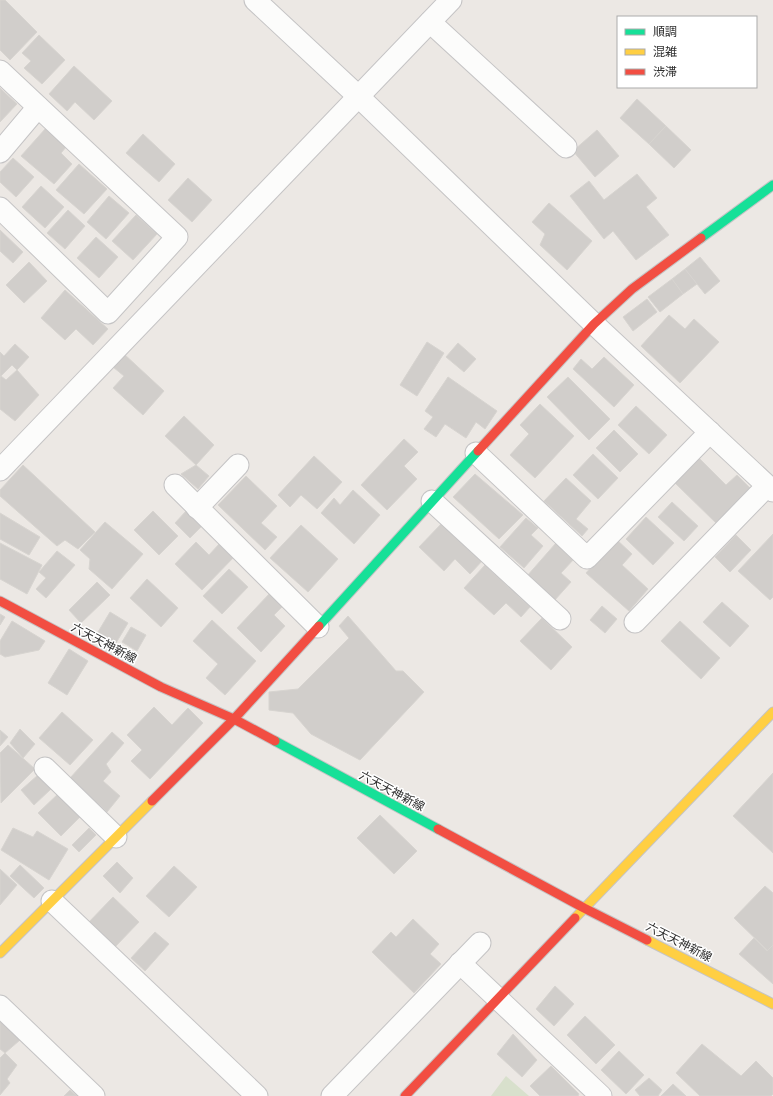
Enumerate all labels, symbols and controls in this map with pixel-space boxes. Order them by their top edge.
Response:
legend [617,16,757,88]
text: 順調 [653,23,677,40]
text: 混雑 [653,43,677,60]
text: 渋滞 [653,63,677,80]
street label: 六天天神新線 [68,618,140,667]
street label: 六天天神新線 [356,766,428,815]
street label: 六天天神新線 [643,918,715,965]

